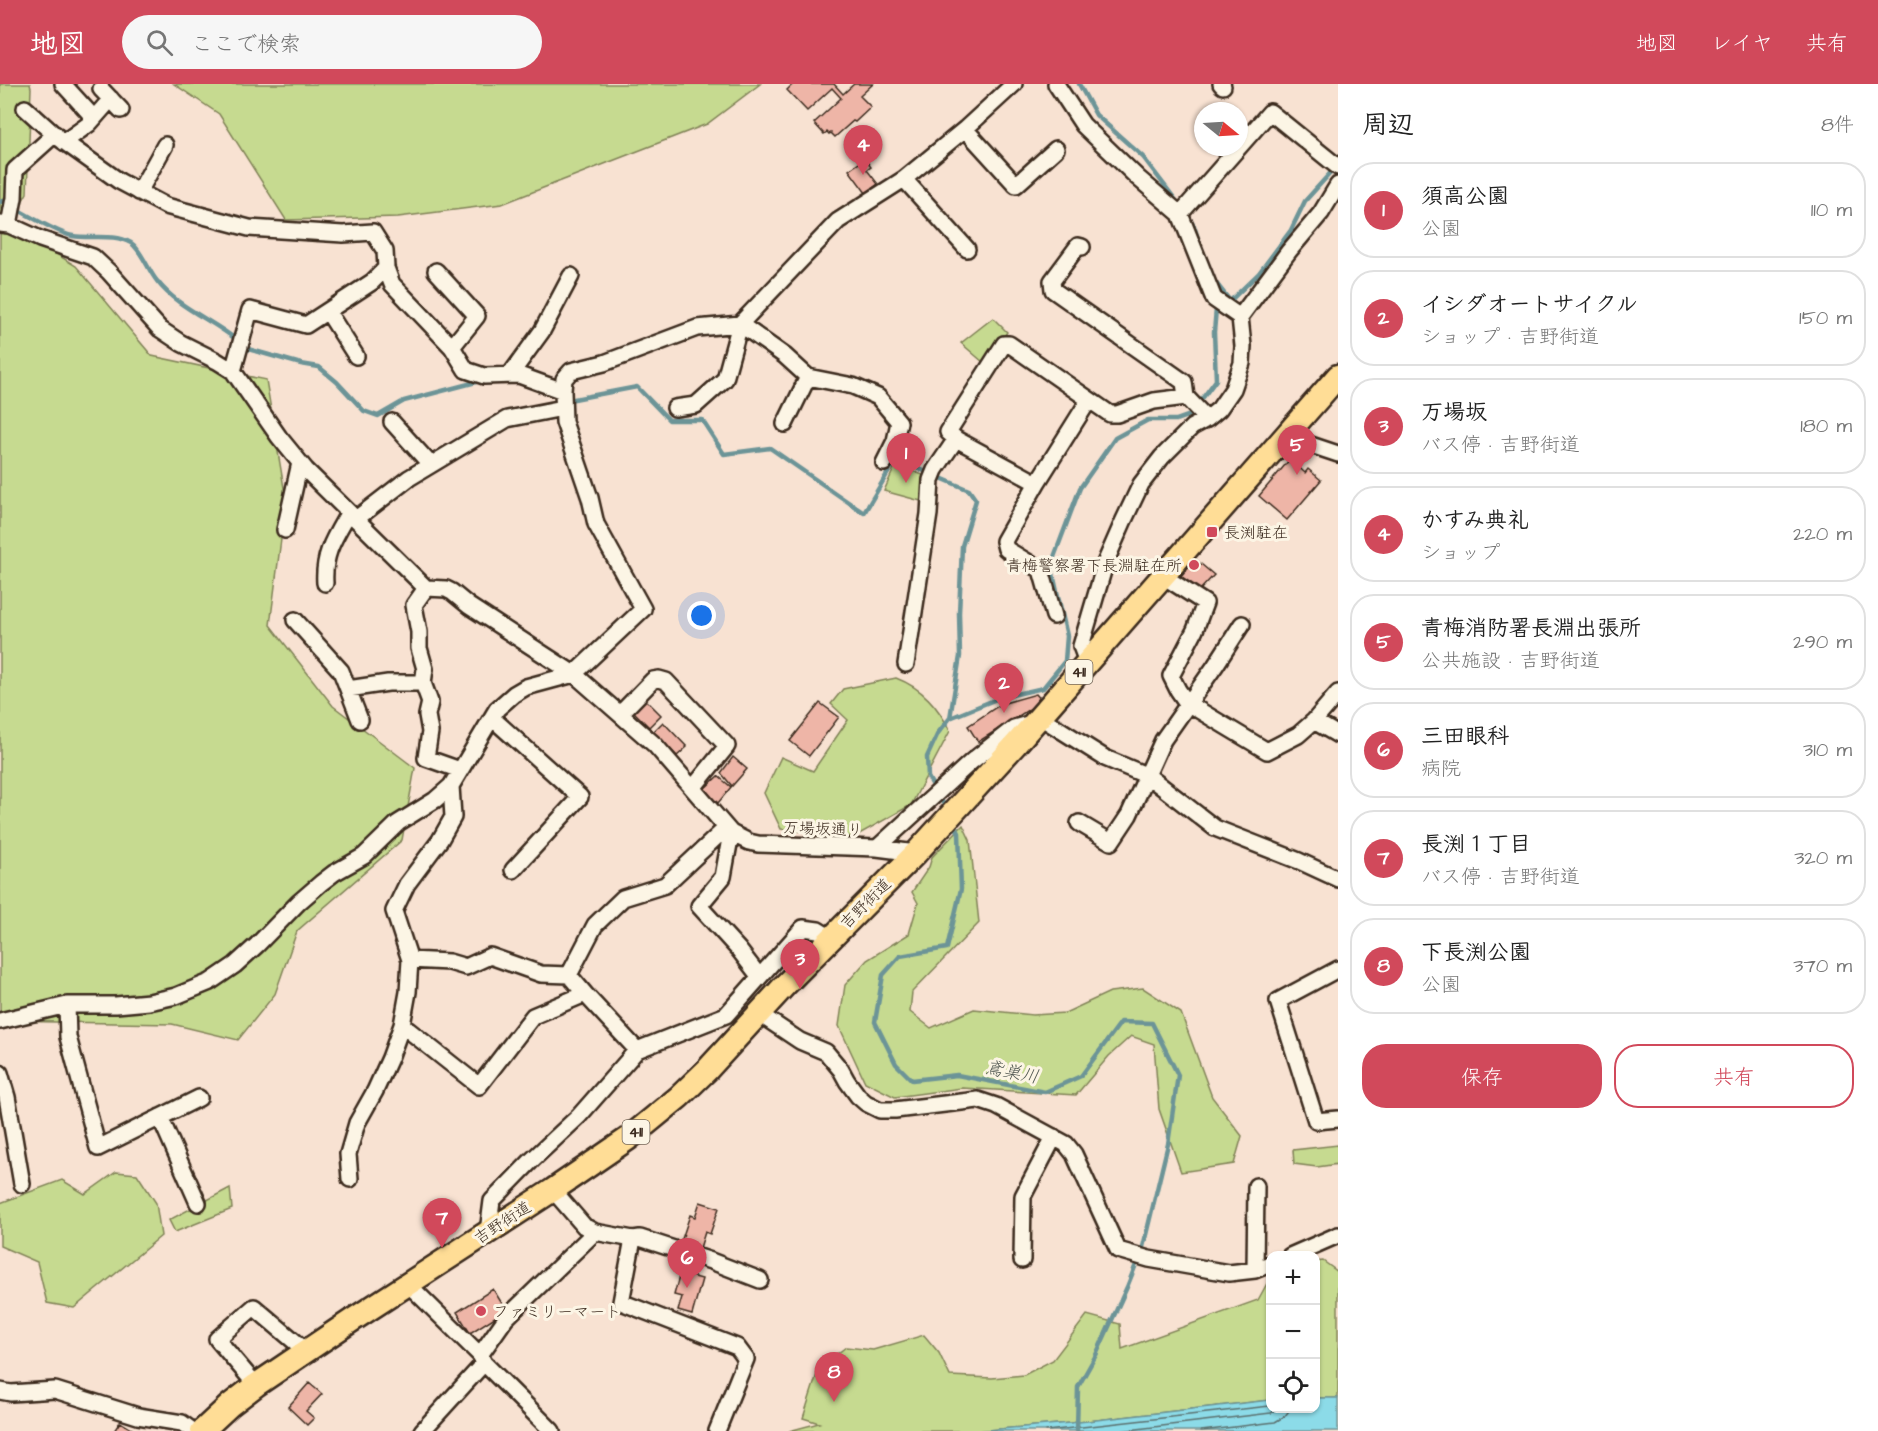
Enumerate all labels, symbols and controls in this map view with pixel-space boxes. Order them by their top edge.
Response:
search box [122,15,542,69]
text: 地図 [30,25,86,64]
icon: search [143,26,176,59]
text: ここで検索 [191,29,301,60]
text: 地図 [1636,29,1678,58]
text: レイヤ [1711,29,1773,58]
text: 共有 [1806,29,1848,58]
north arrow [1194,102,1248,156]
text: 周辺 [1362,107,1414,143]
text: 8件 [1821,111,1854,139]
pin: 4 [844,126,882,175]
text: 須高公園 [1421,181,1509,212]
text: 1 [1382,196,1385,224]
text: 110 m [1811,196,1852,224]
text: 公園 [1421,215,1461,243]
text: イシダオートサイクル [1421,289,1638,320]
text: 2 [1378,304,1389,332]
text: 150 m [1799,304,1852,332]
text: ショップ · 吉野街道 [1421,323,1599,351]
text: 万場坂 [1421,397,1487,428]
text: 3 [1378,412,1389,440]
text: 180 m [1800,412,1852,440]
pin: 5 [1278,426,1316,475]
text: バス停 · 吉野街道 [1421,431,1580,459]
pin: 1 [886,434,926,483]
text: かすみ典礼 [1421,505,1529,536]
text: 4 [1377,520,1390,548]
text: 220 m [1793,520,1852,548]
place label: 長渕駐在 [1224,522,1288,544]
marker: 長渕駐在 [1205,525,1219,539]
text: ショップ [1421,539,1500,567]
place label: 青梅警察署下長淵駐在所 [1006,555,1182,577]
marker: 青梅警察署下長淵駐在所 [1187,558,1201,572]
your location [687,601,716,630]
text: 青梅消防署長淵出張所 [1421,613,1641,644]
text: 5 [1376,628,1391,656]
text: 290 m [1793,628,1852,656]
text: 公共施設 · 吉野街道 [1421,647,1600,675]
road number: 411 [1066,660,1092,684]
pin: 2 [984,664,1024,713]
text: 三田眼科 [1421,721,1509,752]
text: 6 [1377,736,1390,764]
text: 310 m [1803,736,1852,764]
text: 病院 [1421,755,1461,783]
street label: 万場坂通り [783,817,863,841]
text: 長渕１丁目 [1421,829,1531,860]
text: 7 [1377,844,1390,872]
text: 320 m [1794,844,1852,872]
text: バス停 · 吉野街道 [1421,863,1580,891]
street label: 吉野街道 [835,873,896,934]
text: 下長渕公園 [1421,937,1531,968]
pin: 3 [780,940,820,989]
text: 8 [1377,952,1390,980]
text: 370 m [1793,952,1852,980]
text: 公園 [1421,971,1461,999]
button: 保存 [1362,1044,1602,1108]
button: 共有 [1614,1044,1854,1108]
water label: 鳶巣川 [983,1055,1041,1090]
road number: 411 [622,1120,650,1144]
street label: 吉野街道 [470,1196,535,1249]
pin: 7 [422,1198,462,1248]
pin: 6 [668,1238,706,1288]
map controls [1266,1251,1320,1413]
button: + [1266,1251,1320,1305]
place label: ファミリーマート [493,1301,621,1323]
marker: ファミリーマート [474,1304,488,1318]
button: − [1266,1305,1320,1359]
pin: 8 [814,1352,854,1402]
button: locate [1266,1359,1320,1413]

